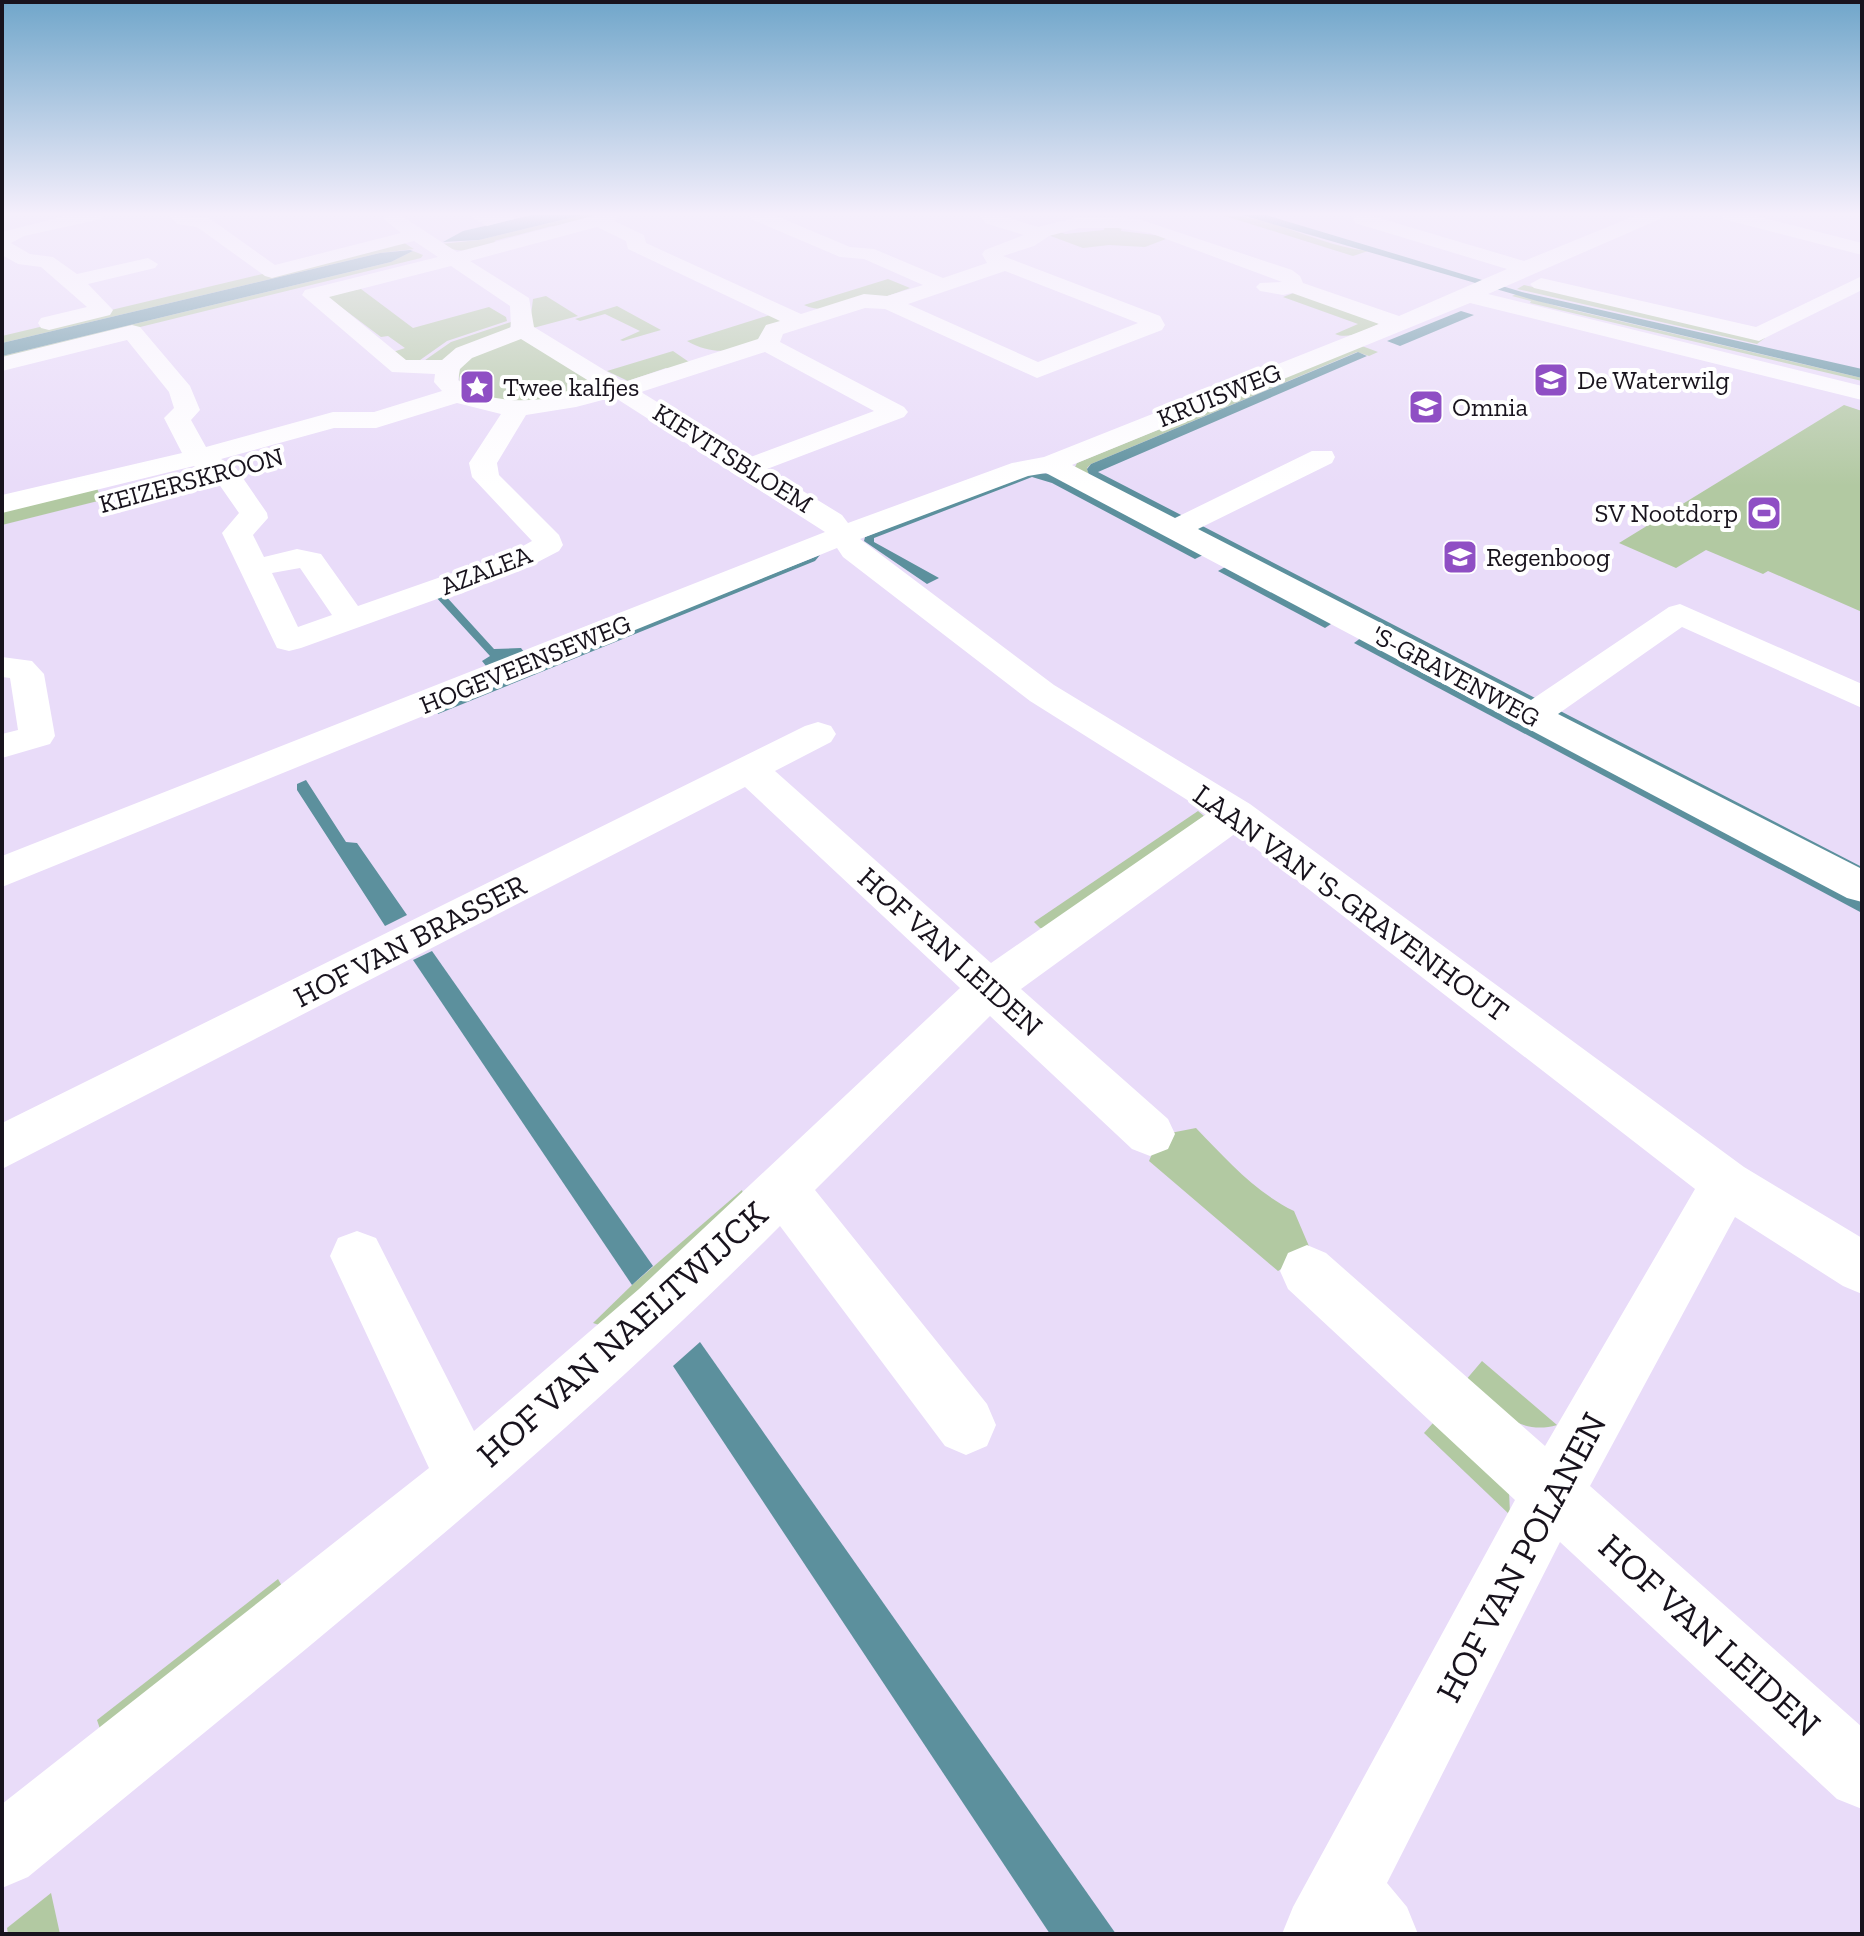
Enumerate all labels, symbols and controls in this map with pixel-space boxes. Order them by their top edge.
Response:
street label: KRUISWEG [1152,356,1286,434]
school or university icon: De Waterwilg [1532,361,1570,399]
place label: De Waterwilg [1577,364,1729,396]
place icon: Twee kalfjes [458,368,496,406]
place label: Twee kalfjes [503,371,639,403]
school or university icon: Omnia [1407,388,1445,426]
place label: Omnia [1452,391,1529,423]
street label: KIEVITSBLOEM [647,396,819,520]
street label: KEIZERSKROON [95,440,287,520]
sports icon: SV Nootdorp [1745,494,1783,532]
place label: SV Nootdorp [1595,497,1738,529]
street label: AZALEA [436,538,537,602]
school or university icon: Regenboog [1441,538,1479,576]
place label: Regenboog [1486,541,1610,573]
street label: HOGEVEENSEWEG [415,607,635,721]
street label: 'S-GRAVENWEG [1366,618,1546,734]
street label: LAAN VAN 'S-GRAVENHOUT [1186,776,1516,1030]
street label: HOF VAN LEIDEN [850,860,1050,1044]
street label: HOF VAN BRASSER [288,867,533,1015]
street label: HOF VAN NAELTWIJCK [468,1192,776,1476]
street label: HOF VAN POLANEN [1427,1405,1615,1709]
street label: HOF VAN LEIDEN [1590,1524,1830,1746]

